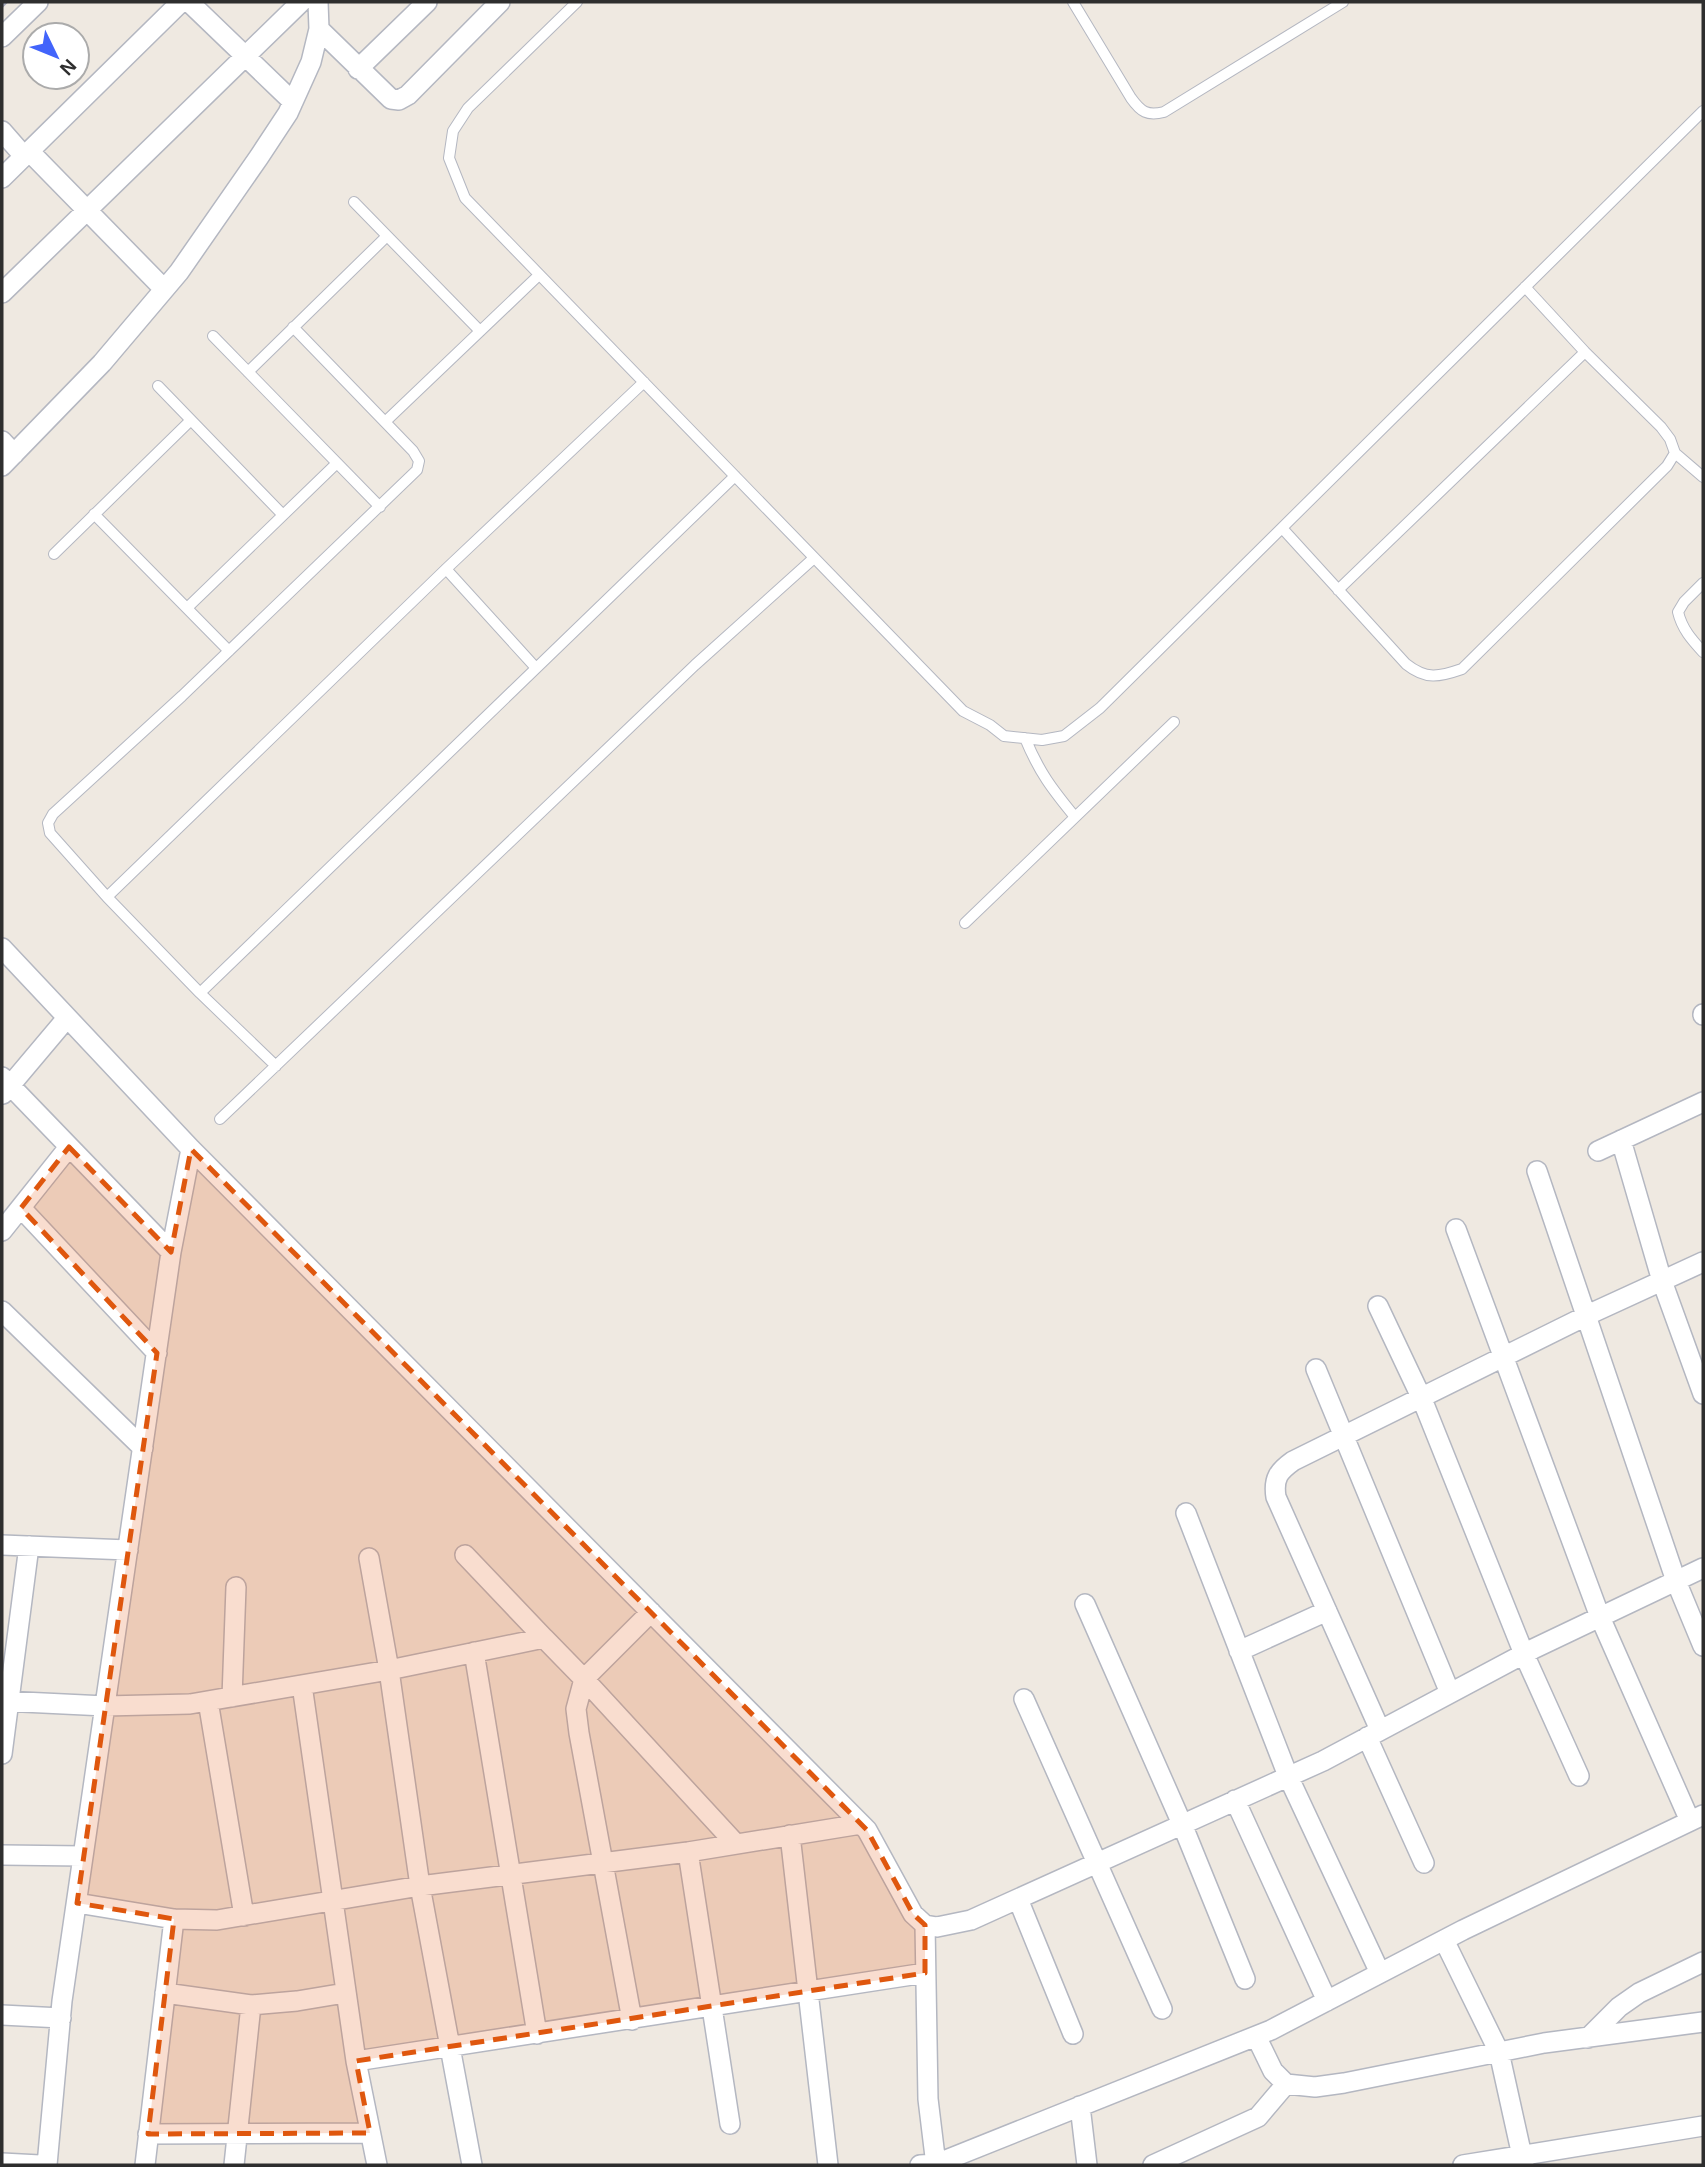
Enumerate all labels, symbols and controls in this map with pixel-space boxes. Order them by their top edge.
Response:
north arrow [21,21,91,91]
text: N [56,55,80,79]

